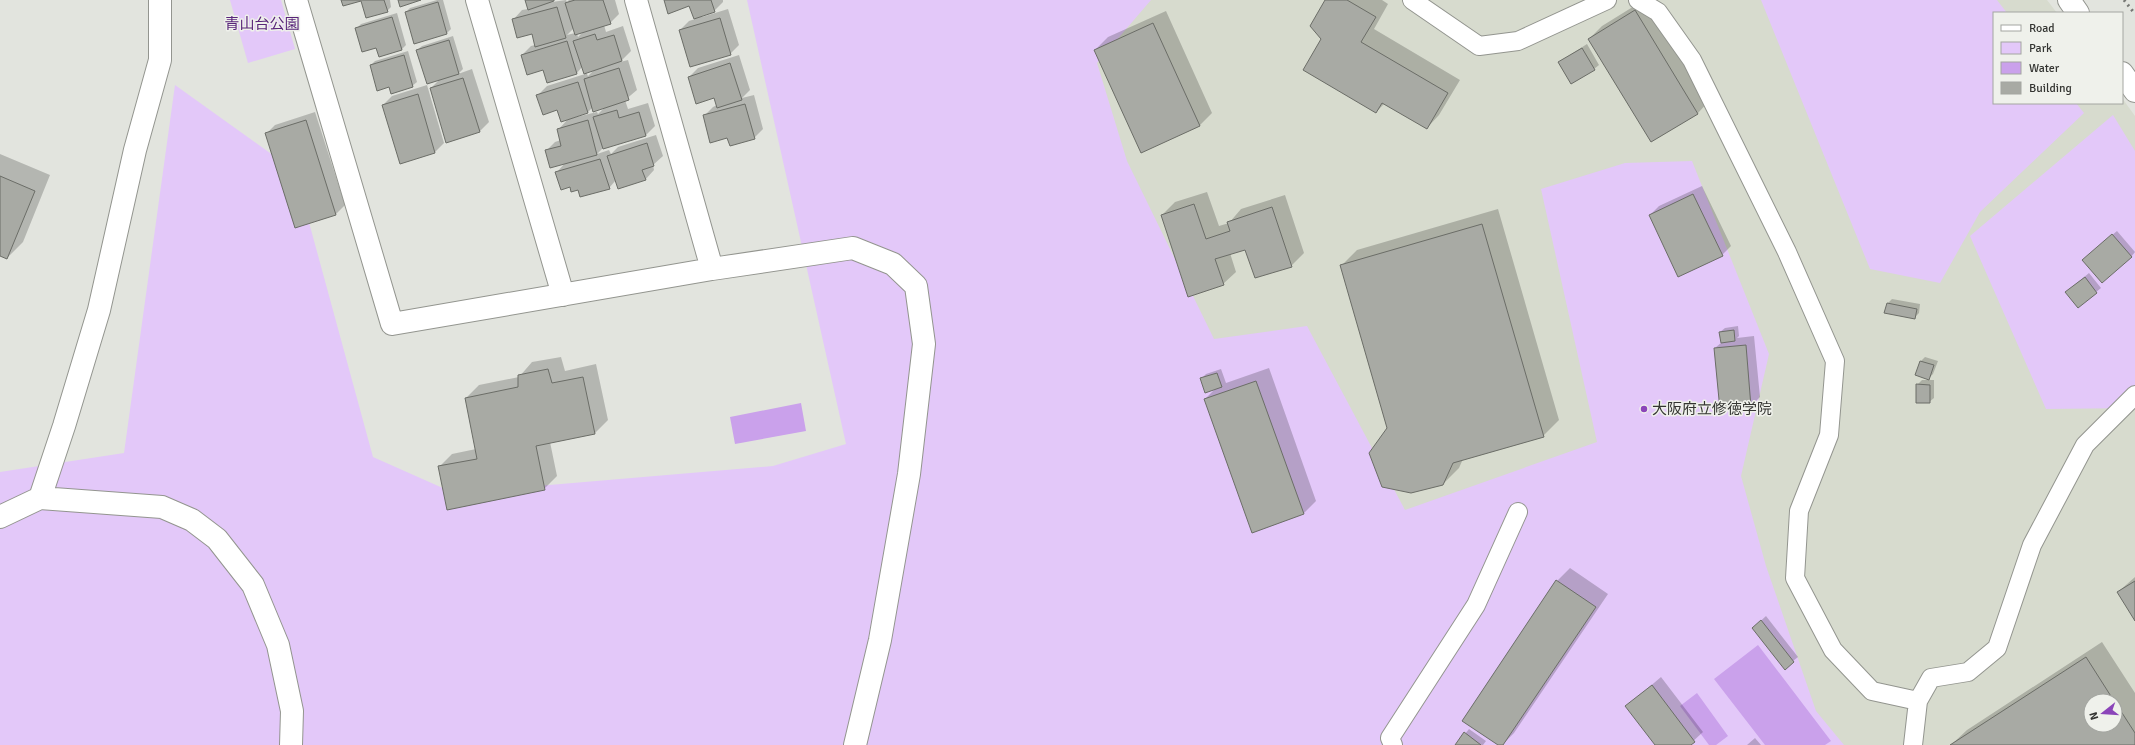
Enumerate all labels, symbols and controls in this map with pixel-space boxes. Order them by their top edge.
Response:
legend [1993,12,2123,104]
park label: 青山台公園 [224,15,300,33]
text: Road [2029,21,2055,36]
text: Park [2029,41,2052,56]
text: Water [2029,61,2060,76]
text: Building [2029,81,2072,96]
place label: 大阪府立修徳学院 [1652,400,1772,418]
marker: 大阪府立修徳学院 [1639,404,1649,414]
north arrow [2083,693,2123,733]
text: N [2087,710,2101,721]

